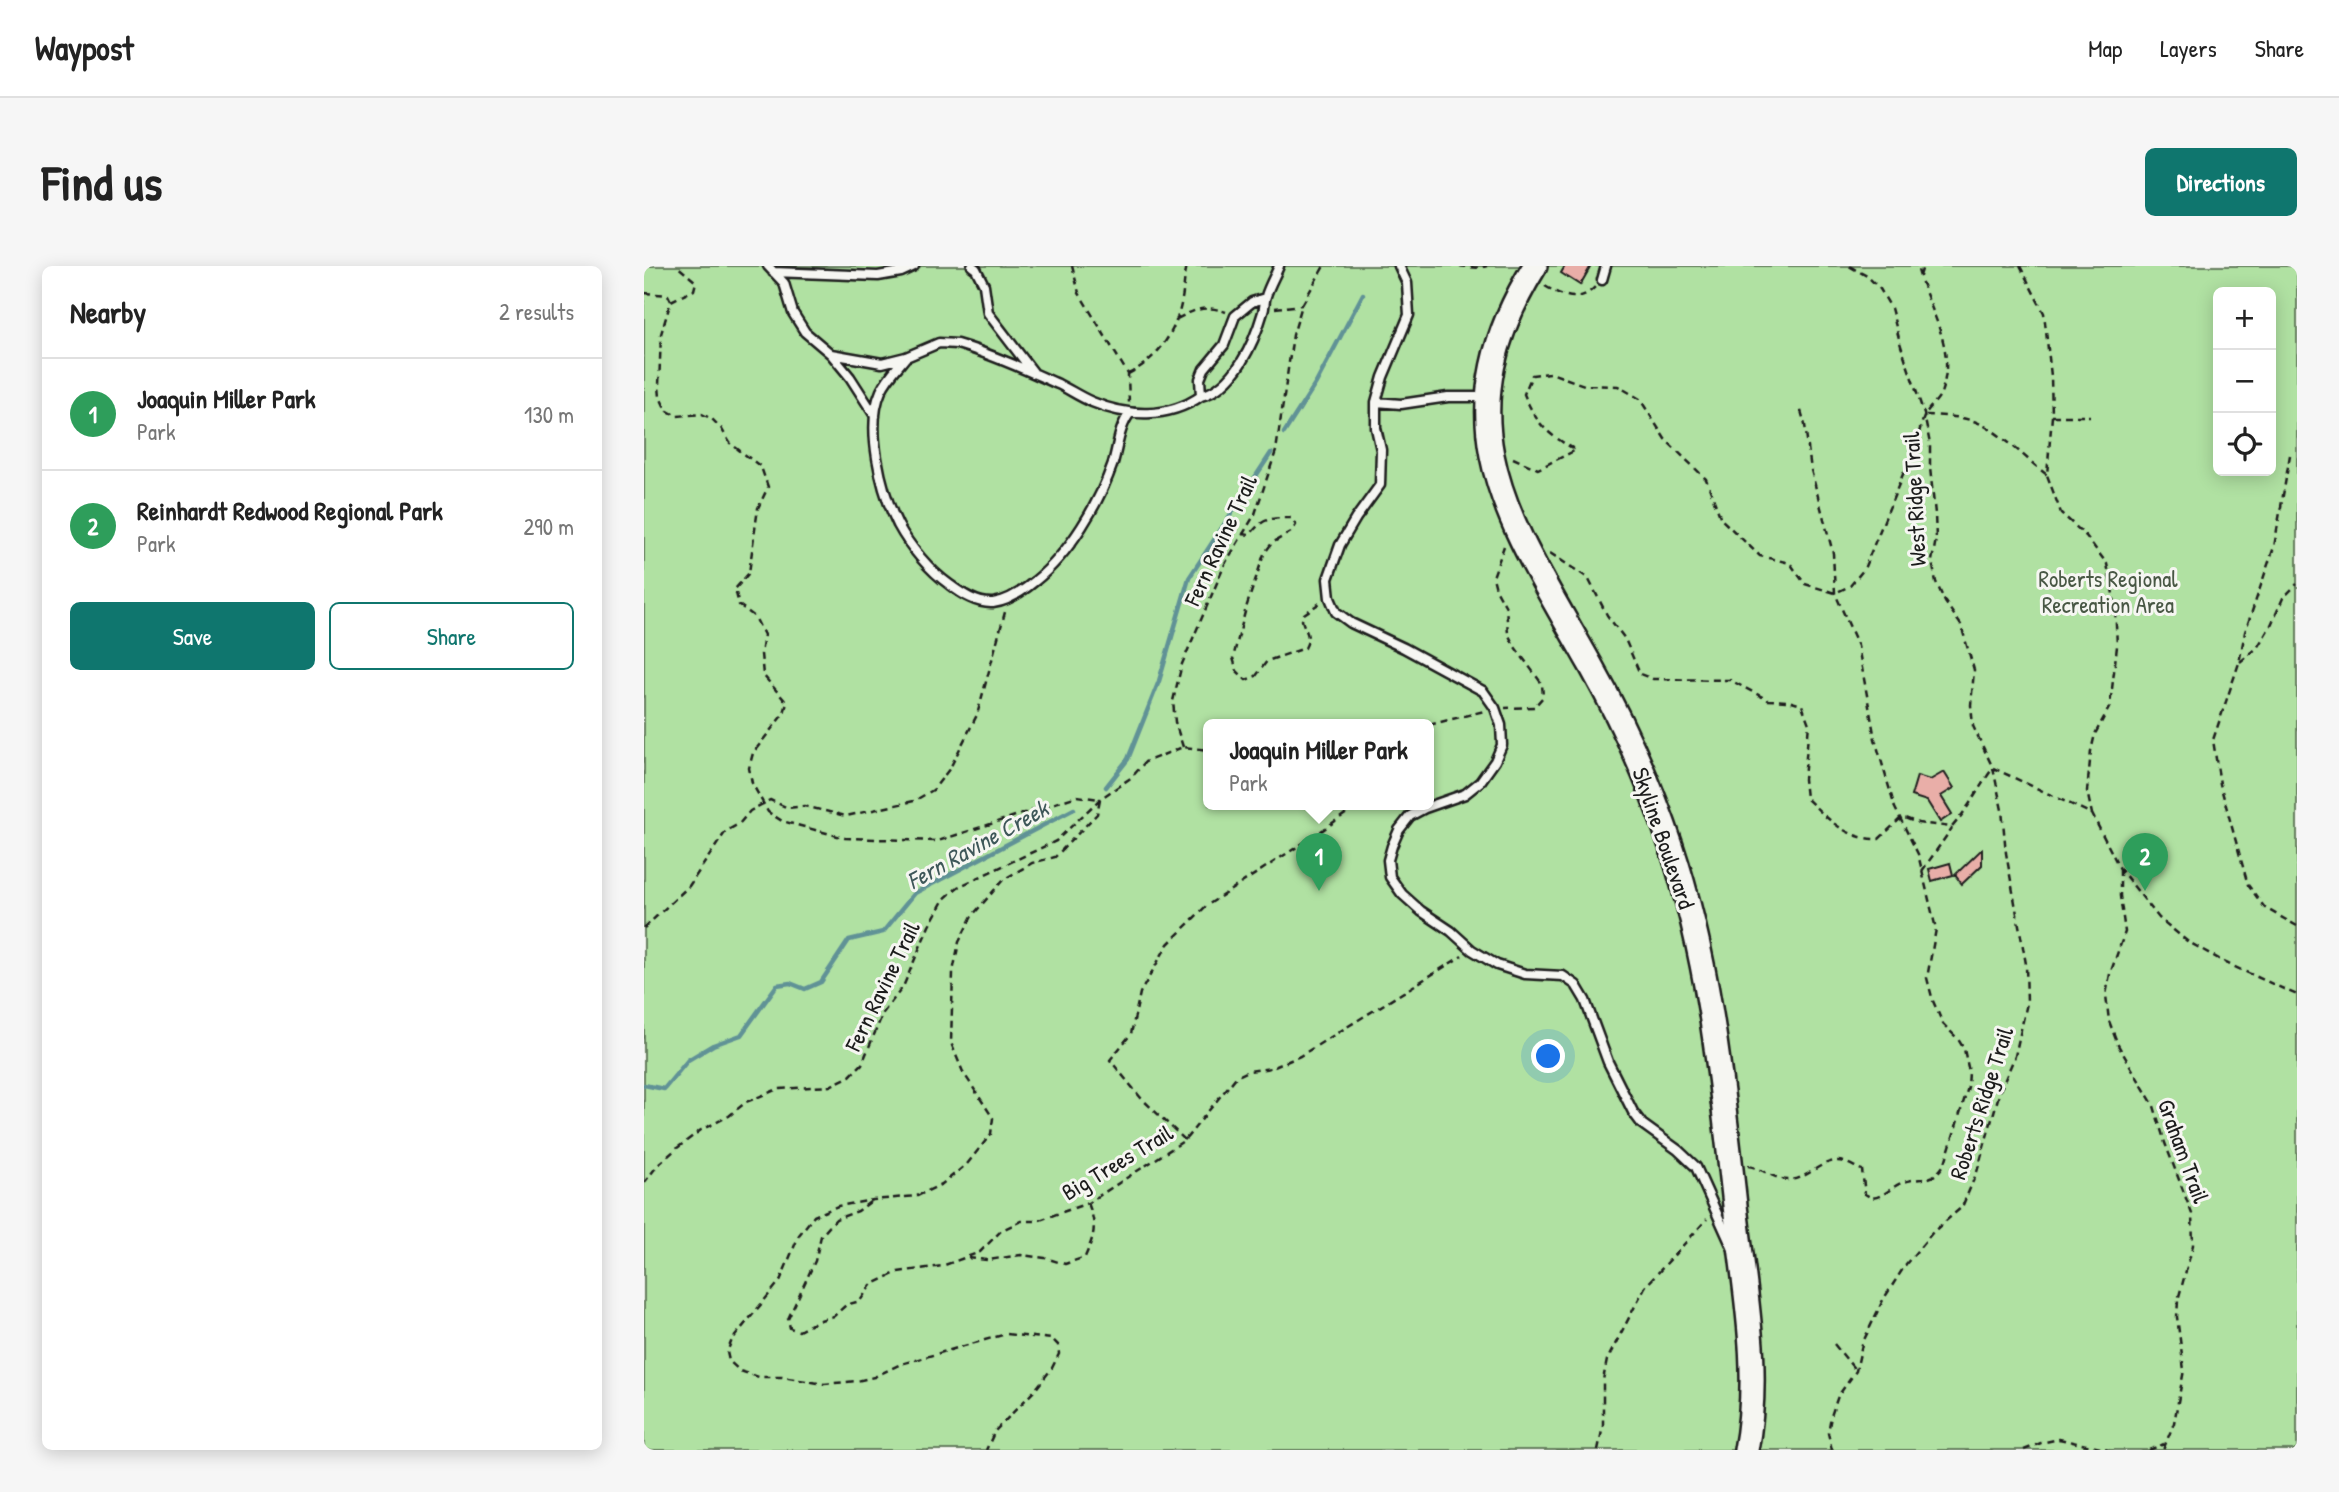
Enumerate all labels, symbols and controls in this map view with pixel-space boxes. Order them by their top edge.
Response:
text: Waypost [35,26,134,70]
text: Map [2088,32,2122,64]
text: Layers [2160,32,2217,64]
text: Share [2255,32,2304,64]
button: Directions [2145,148,2297,216]
text: Find us [42,149,162,215]
map controls [2213,287,2276,476]
button: + [2213,287,2276,350]
text: Nearby [70,292,146,332]
text: 2 results [499,296,574,327]
button: − [2213,350,2276,413]
text: Joaquin Miller Park [137,381,316,416]
text: 1 [89,399,97,430]
text: 130 m [524,399,574,430]
button: locate [2213,413,2276,476]
text: Park [137,416,175,447]
street label: West Ridge Trail [1895,430,1933,567]
street label: Fern Ravine Trail [1176,469,1264,611]
text: Reinhardt Redwood Regional Park [137,493,443,528]
text: 2 [88,511,98,542]
text: 290 m [524,511,574,542]
text: Park [137,528,175,559]
park label: Roberts Regional Recreation Area [2038,563,2178,620]
button: Save [70,602,315,670]
button: Share [329,602,574,670]
popup [1203,719,1434,810]
text: Joaquin Miller Park [1229,732,1408,767]
street label: Skyline Boulevard [1625,763,1703,913]
text: Park [1229,767,1268,798]
water label: Fern Ravine Creek [901,791,1055,896]
pin: 1 [1296,833,1342,891]
pin: 2 [2122,833,2168,891]
street label: Fern Ravine Trail [837,915,927,1057]
street label: Roberts Ridge Trail [1942,1022,2020,1183]
your location [1531,1039,1565,1073]
street label: Graham Trail [2151,1095,2217,1208]
street label: Big Trees Trail [1056,1116,1179,1207]

